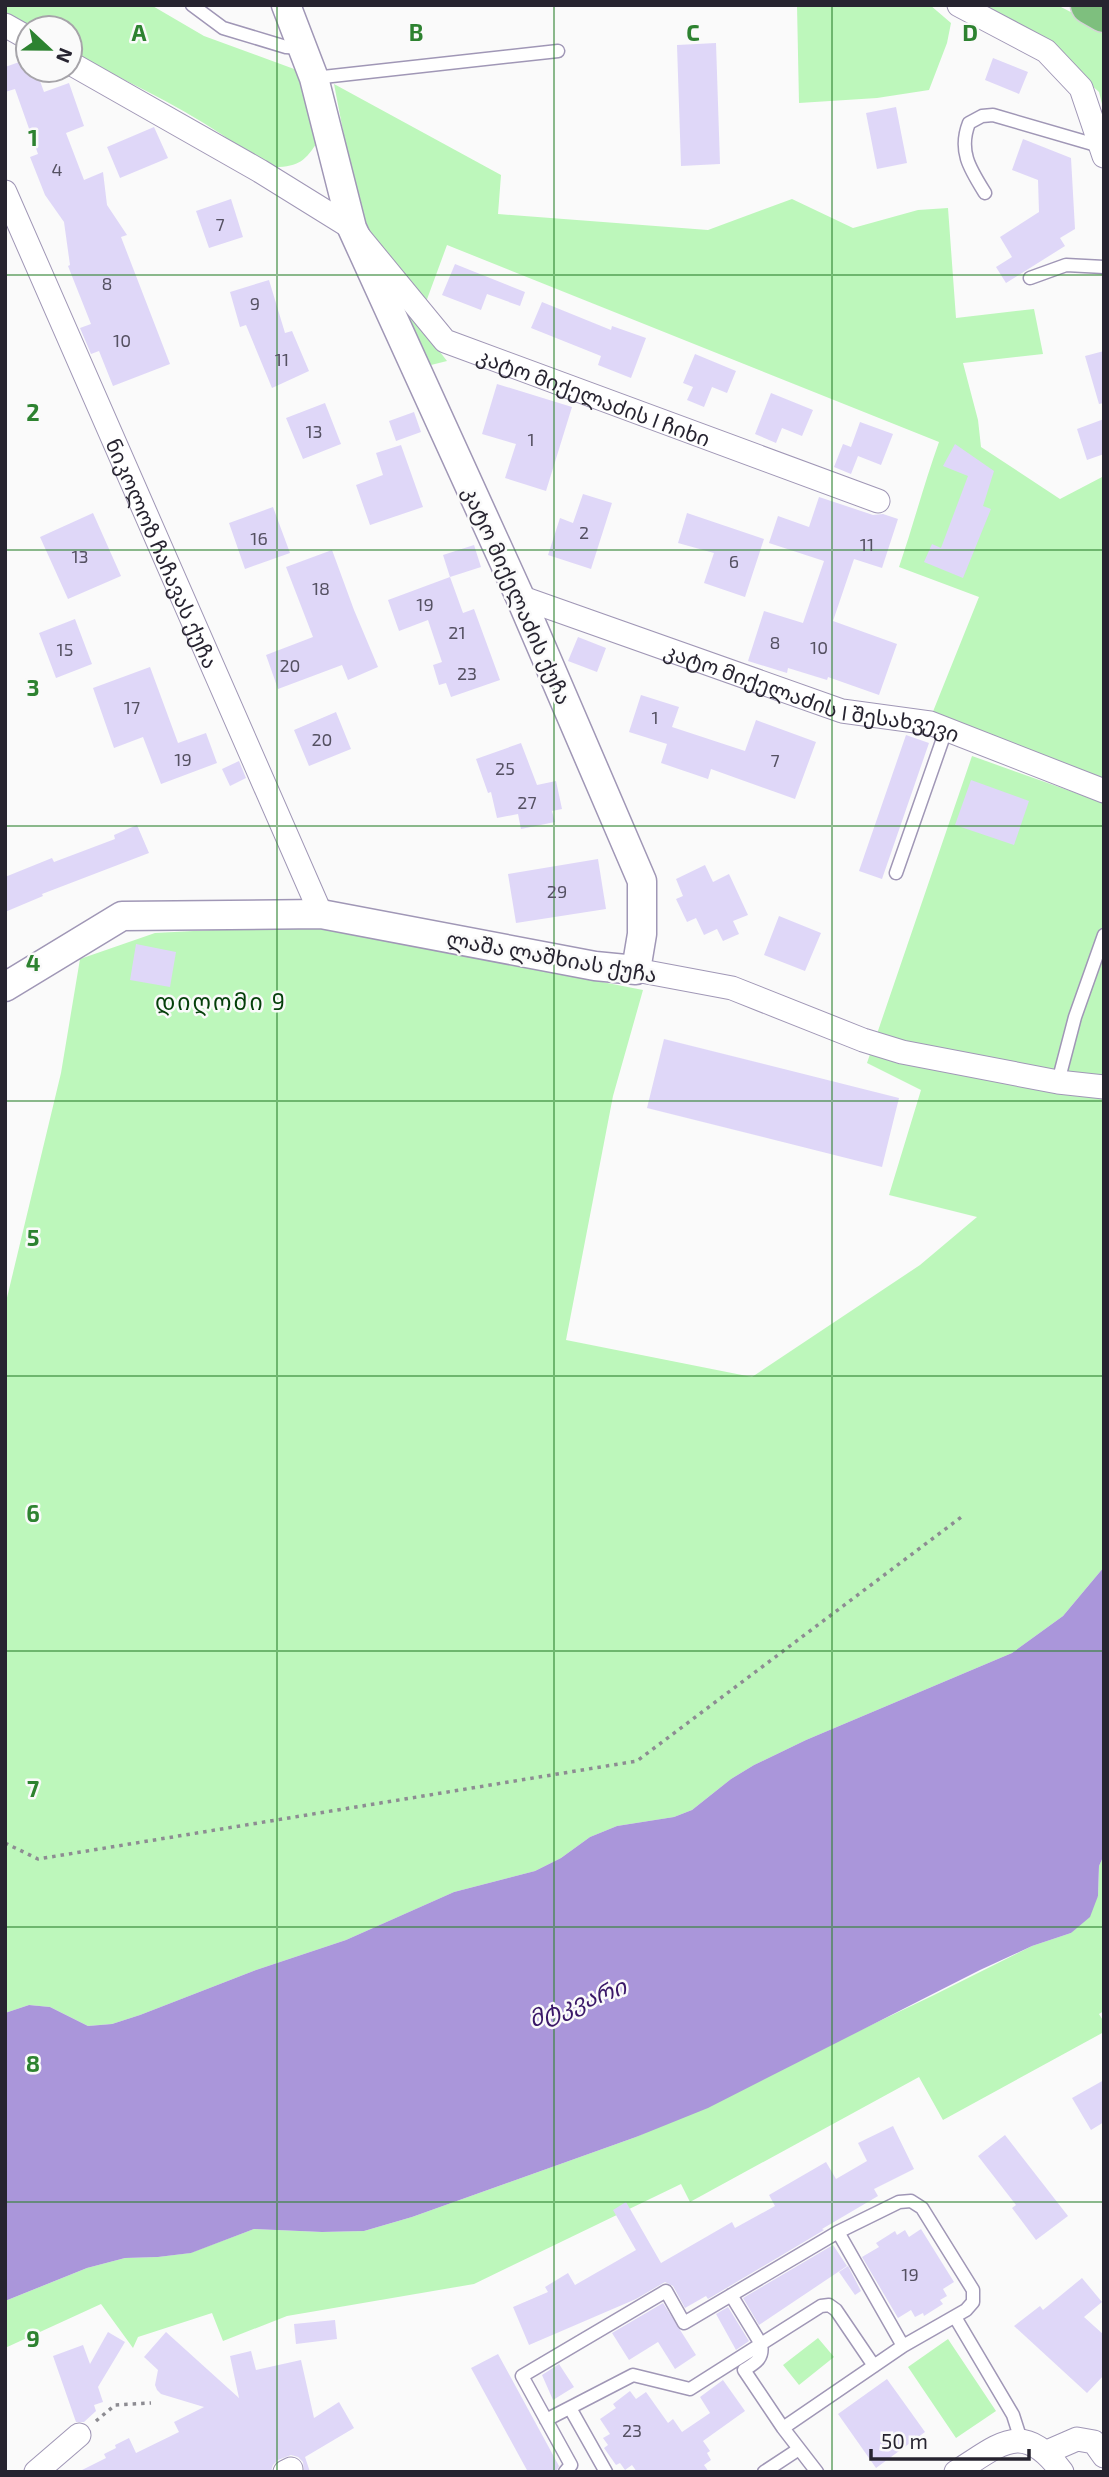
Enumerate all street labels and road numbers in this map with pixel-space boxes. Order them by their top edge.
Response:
street label: კატო მიქელაძის I ჩიხი [474,342,714,451]
street label: ნიკოლოზ ჩაჩავას ქუჩა [102,434,224,672]
street label: კატო მიქელაძის ქუჩა [457,482,577,709]
street label: კატო მიქელაძის I შესახვევი [661,637,964,746]
street label: ლაშა ლაშხიას ქუჩა [445,925,659,989]

